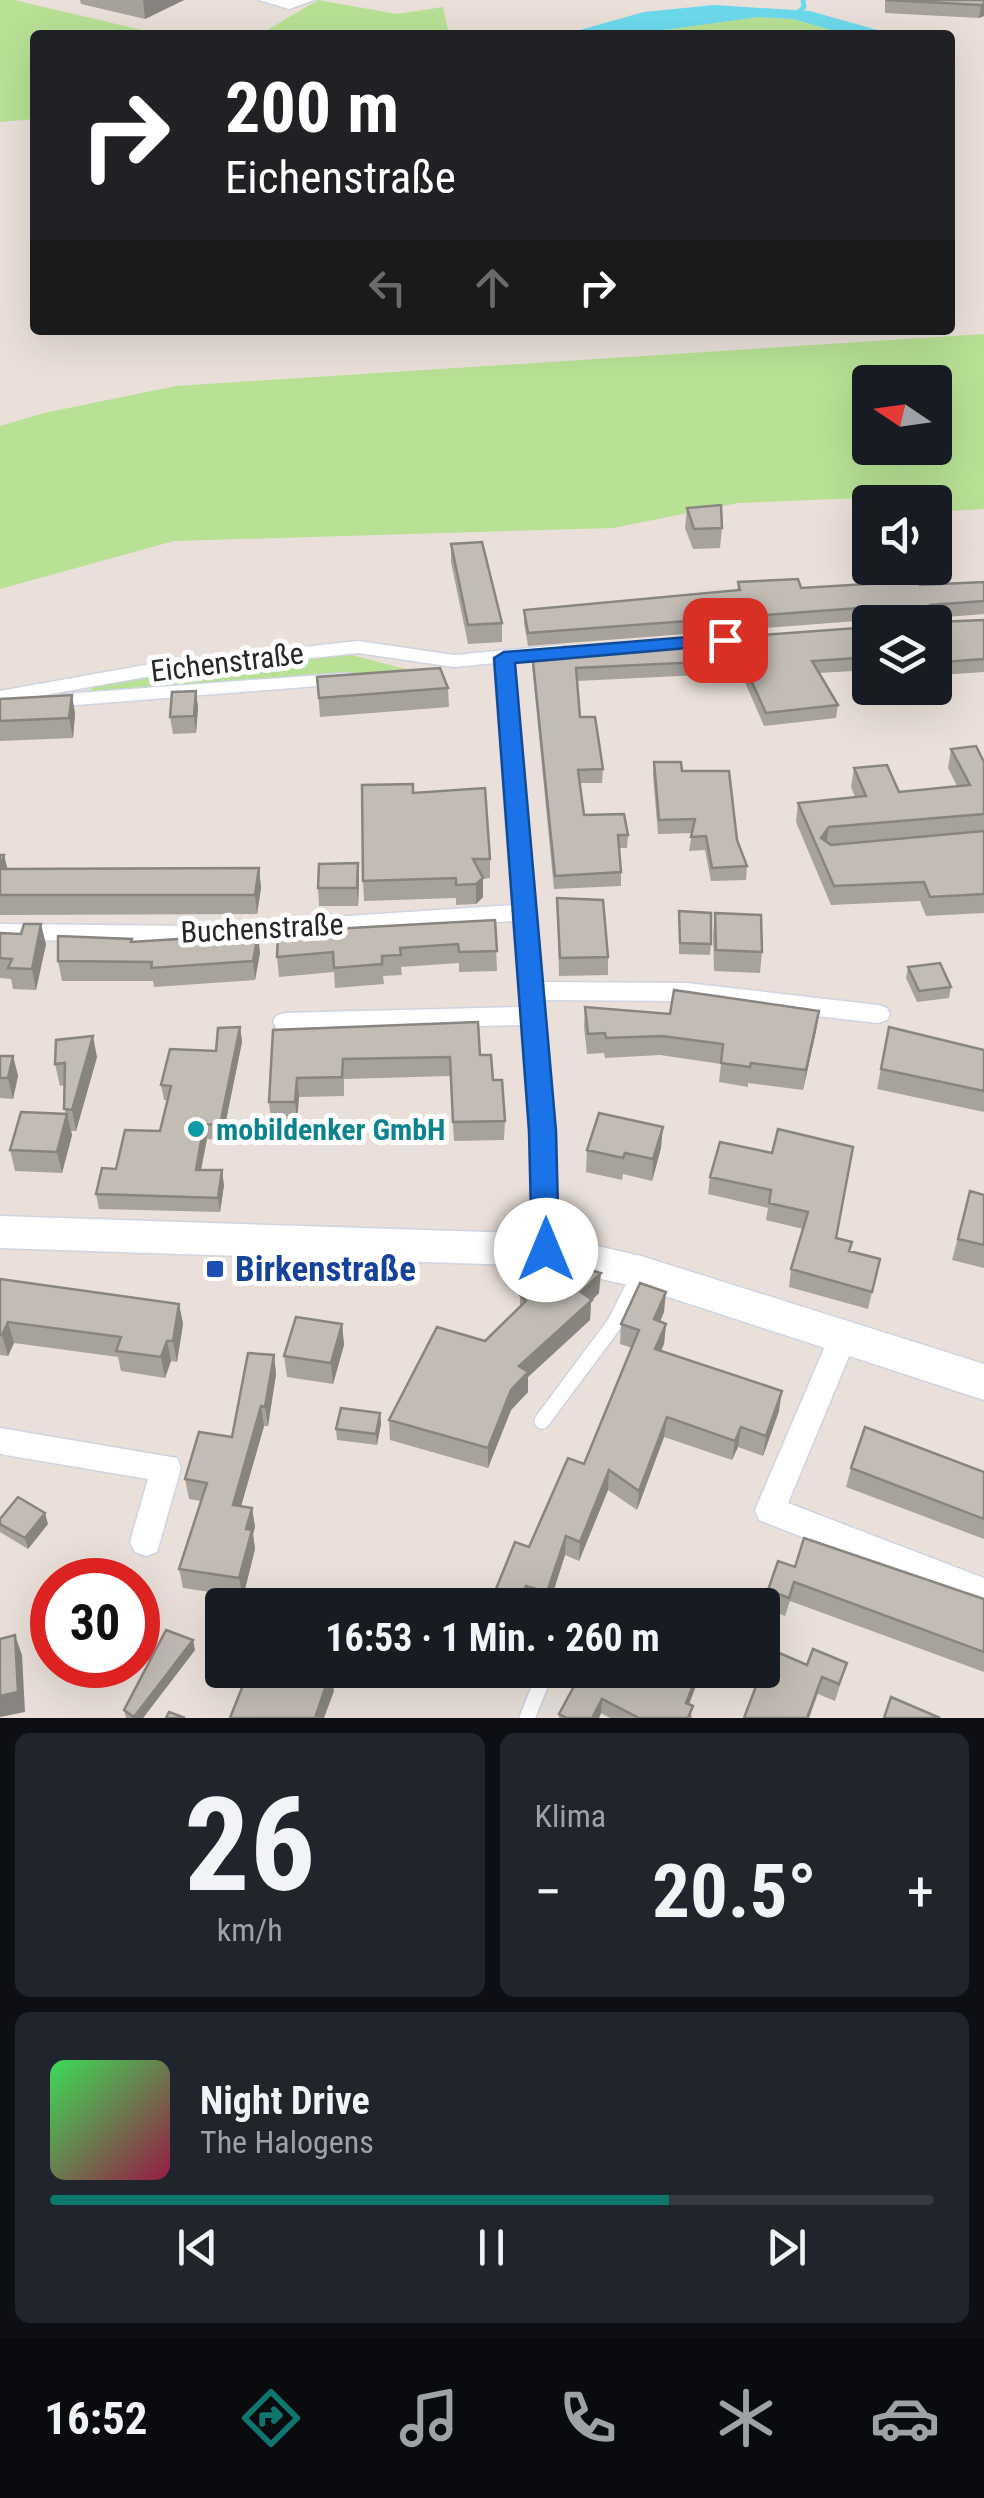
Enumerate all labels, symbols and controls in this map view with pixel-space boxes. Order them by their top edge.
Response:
text: 200 m [225,67,399,149]
icon: right [60,70,190,200]
text: Eichenstraße [225,151,456,204]
icon: left [360,260,415,315]
icon: ahead [465,260,520,315]
icon: right [570,260,625,315]
north arrow [852,365,952,465]
map controls [852,365,952,705]
button: sound [852,485,952,585]
pin [683,598,768,683]
button: layers [852,605,952,705]
icon: arrive [698,613,753,668]
street label: Eichenstraße [148,635,306,689]
street label: Buchenstraße [180,906,344,950]
place label: mobildenker GmbH [216,1112,445,1147]
marker: mobildenker GmbH [185,1118,207,1140]
position arrow [494,1198,598,1302]
place label: Birkenstraße [235,1249,416,1290]
marker: Birkenstraße [204,1258,226,1280]
speed limit sign: 30 [30,1558,160,1688]
text: 16:53 · 1 Min. · 260 m [325,1616,660,1660]
text: 26 [184,1769,315,1922]
text: Klima [535,1797,606,1835]
text: 20.5° [652,1847,817,1935]
text: − [535,1860,562,1924]
text: + [907,1860,934,1924]
text: km/h [217,1911,283,1949]
text: Night Drive [200,2079,370,2123]
text: The Halogens [200,2123,374,2161]
icon: previous [170,2220,225,2275]
icon: pause [464,2220,519,2275]
icon: next [759,2220,814,2275]
icon: directions [236,2383,306,2453]
icon: music [394,2383,464,2453]
icon: phone [553,2383,623,2453]
icon: climate [711,2383,781,2453]
icon: car [870,2383,940,2453]
text: 16:52 [44,2392,148,2445]

